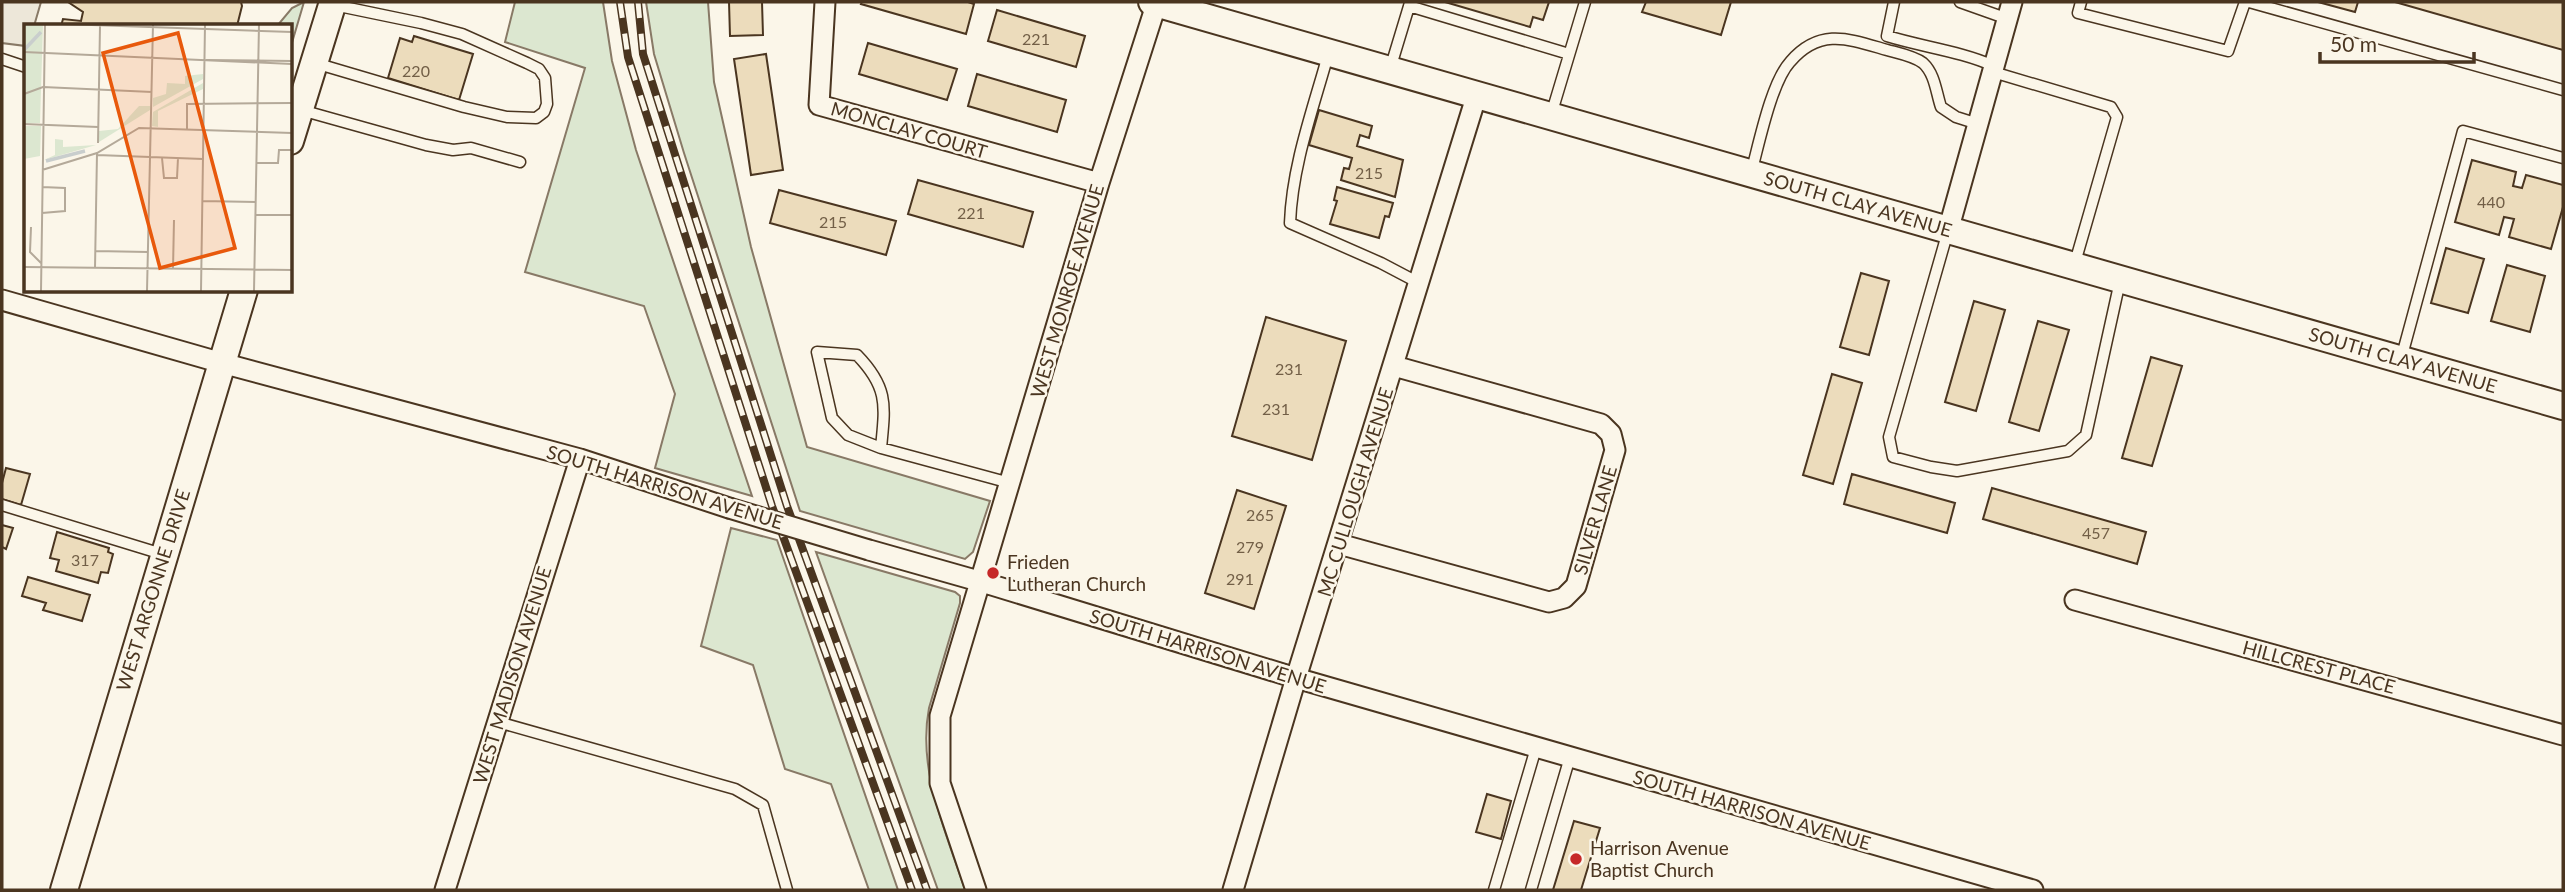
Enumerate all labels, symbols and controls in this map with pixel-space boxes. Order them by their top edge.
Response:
scale bar [2320,21,2474,65]
inset map [24,24,292,292]
house number: 221 [1022,29,1050,48]
text: 50 m [2330,31,2377,56]
house number: 220 [402,61,430,80]
street label: MONCLAY COURT [828,96,990,163]
house number: 215 [1355,163,1383,182]
street label: SOUTH CLAY AVENUE [1761,166,1955,241]
street label: WEST MONROE AVENUE [1025,181,1108,400]
house number: 440 [2477,192,2505,211]
house number: 221 [957,203,985,222]
house number: 215 [819,212,847,231]
street label: SOUTH CLAY AVENUE [2306,322,2500,397]
house number: 231 [1275,359,1303,378]
street label: MC CULLOUGH AVENUE [1312,384,1397,599]
house number: 231 [1262,399,1290,418]
street label: SOUTH HARRISON AVENUE [544,440,786,533]
street label: SILVER LANE [1568,463,1621,577]
street label: WEST ARGONNE DRIVE [111,486,194,694]
house number: 265 [1246,505,1274,524]
house number: 457 [2082,523,2110,542]
house number: 279 [1236,537,1264,556]
house number: 317 [71,550,99,569]
place label: Frieden Lutheran Church [1007,550,1146,595]
street label: WEST MADISON AVENUE [467,563,556,786]
marker: Frieden Lutheran Church [985,565,1001,581]
house number: 291 [1226,569,1254,588]
street label: SOUTH HARRISON AVENUE [1087,604,1329,697]
street label: HILLCREST PLACE [2240,635,2398,698]
street label: SOUTH HARRISON AVENUE [1631,765,1874,854]
place label: Harrison Avenue Baptist Church [1590,836,1729,881]
marker: Harrison Avenue Baptist Church [1568,851,1584,867]

